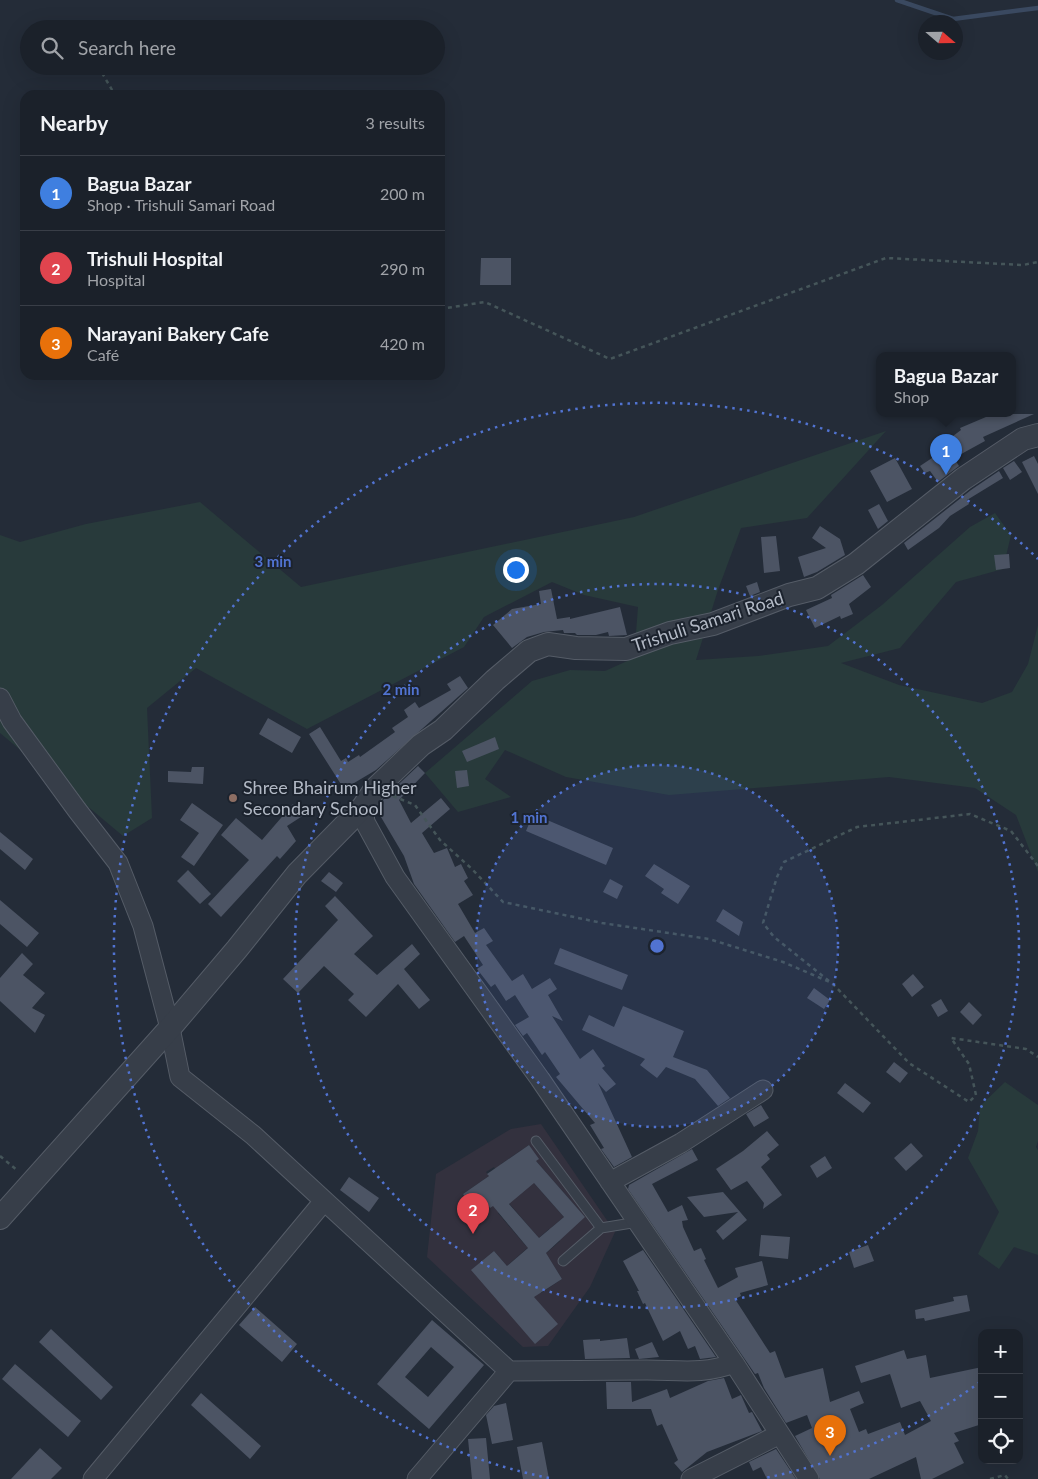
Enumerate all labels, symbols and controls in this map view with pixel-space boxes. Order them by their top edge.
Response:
north arrow [918,15,963,60]
search box [20,20,445,75]
icon: search [38,34,66,62]
text: Search here [78,36,176,59]
text: Nearby [40,110,108,135]
text: 3 results [365,113,425,132]
text: Bagua Bazar [87,172,191,195]
text: 1 [51,184,61,203]
text: 200 m [380,184,425,203]
text: Shop · Trishuli Samari Road [87,195,275,214]
text: Trishuli Hospital [87,247,223,270]
text: 2 [51,259,61,278]
text: 290 m [380,259,425,278]
text: Hospital [87,270,145,289]
text: Narayani Bakery Cafe [87,322,269,345]
text: 3 [51,334,61,353]
text: 420 m [380,334,425,353]
text: Café [87,345,119,364]
popup [876,352,1016,417]
text: Bagua Bazar [894,364,998,387]
text: Shop [894,387,929,406]
pin: 1 [930,434,962,475]
text: 3 min [254,552,292,570]
your location [503,557,529,583]
street label: Trishuli Samari Road [629,586,786,656]
text: 2 min [382,680,420,698]
place label: Shree Bhairum Higher Secondary School [243,776,417,819]
marker: Shree Bhairum Higher Secondary School [227,792,239,804]
text: 1 min [510,808,548,826]
centre of rings [648,937,666,955]
pin: 2 [457,1193,489,1234]
map controls [978,1329,1023,1464]
button: + [978,1329,1023,1374]
button: − [978,1374,1023,1419]
pin: 3 [814,1415,846,1456]
button: locate [978,1419,1023,1464]

